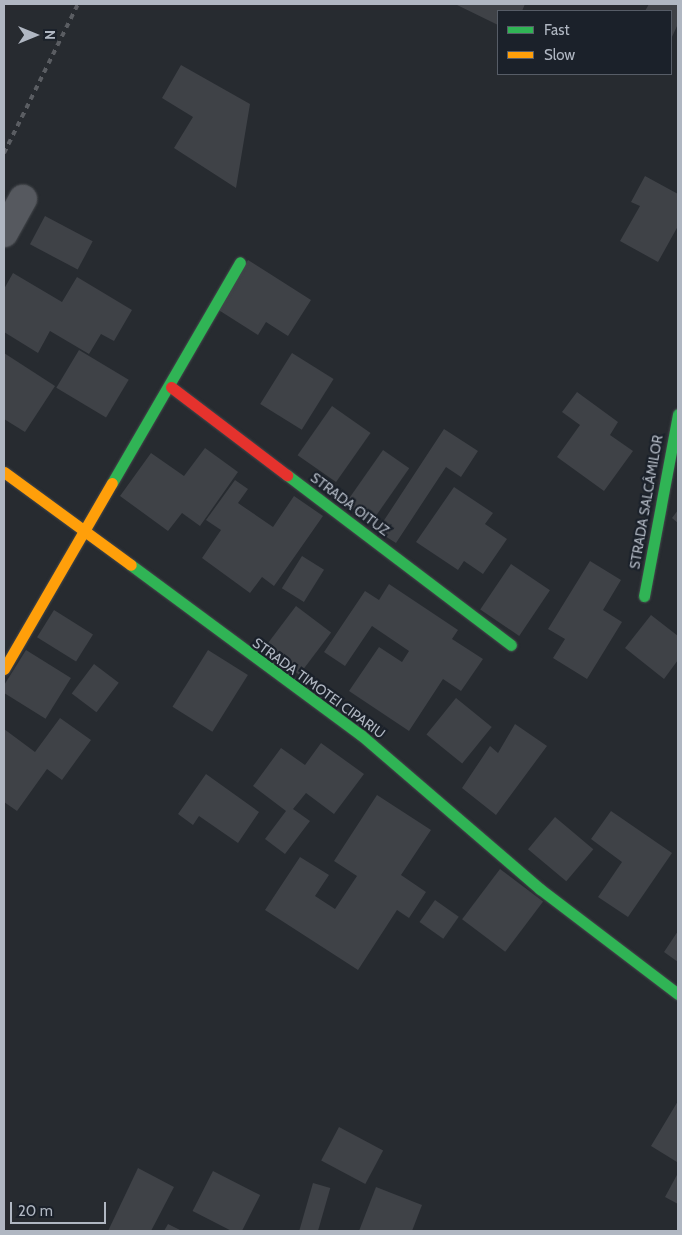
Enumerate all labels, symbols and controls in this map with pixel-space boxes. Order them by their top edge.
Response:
north arrow [10,10,60,60]
legend [497,10,672,75]
text: Fast [544,21,569,39]
text: N [41,30,59,40]
text: Slow [544,46,575,64]
street label: STRADA SALCÂMILOR [626,434,666,570]
street label: STRADA OITUZ [307,469,393,539]
street label: STRADA TIMOTEI CIPARIU [250,634,388,742]
scale bar [12,1192,109,1224]
text: 20 m [18,1202,53,1220]

